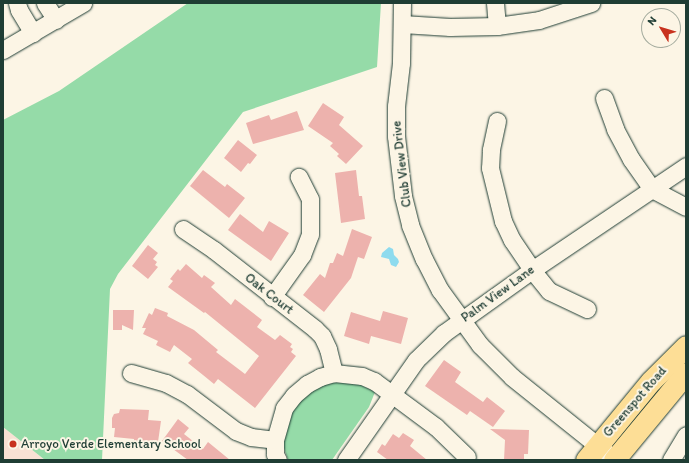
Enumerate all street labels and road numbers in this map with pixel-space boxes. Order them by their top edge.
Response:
street label: Club View Drive [389,120,415,208]
street label: Palm View Lane [458,262,538,326]
street label: Oak Court [241,270,297,318]
street label: Greenspot Road [600,363,670,441]

